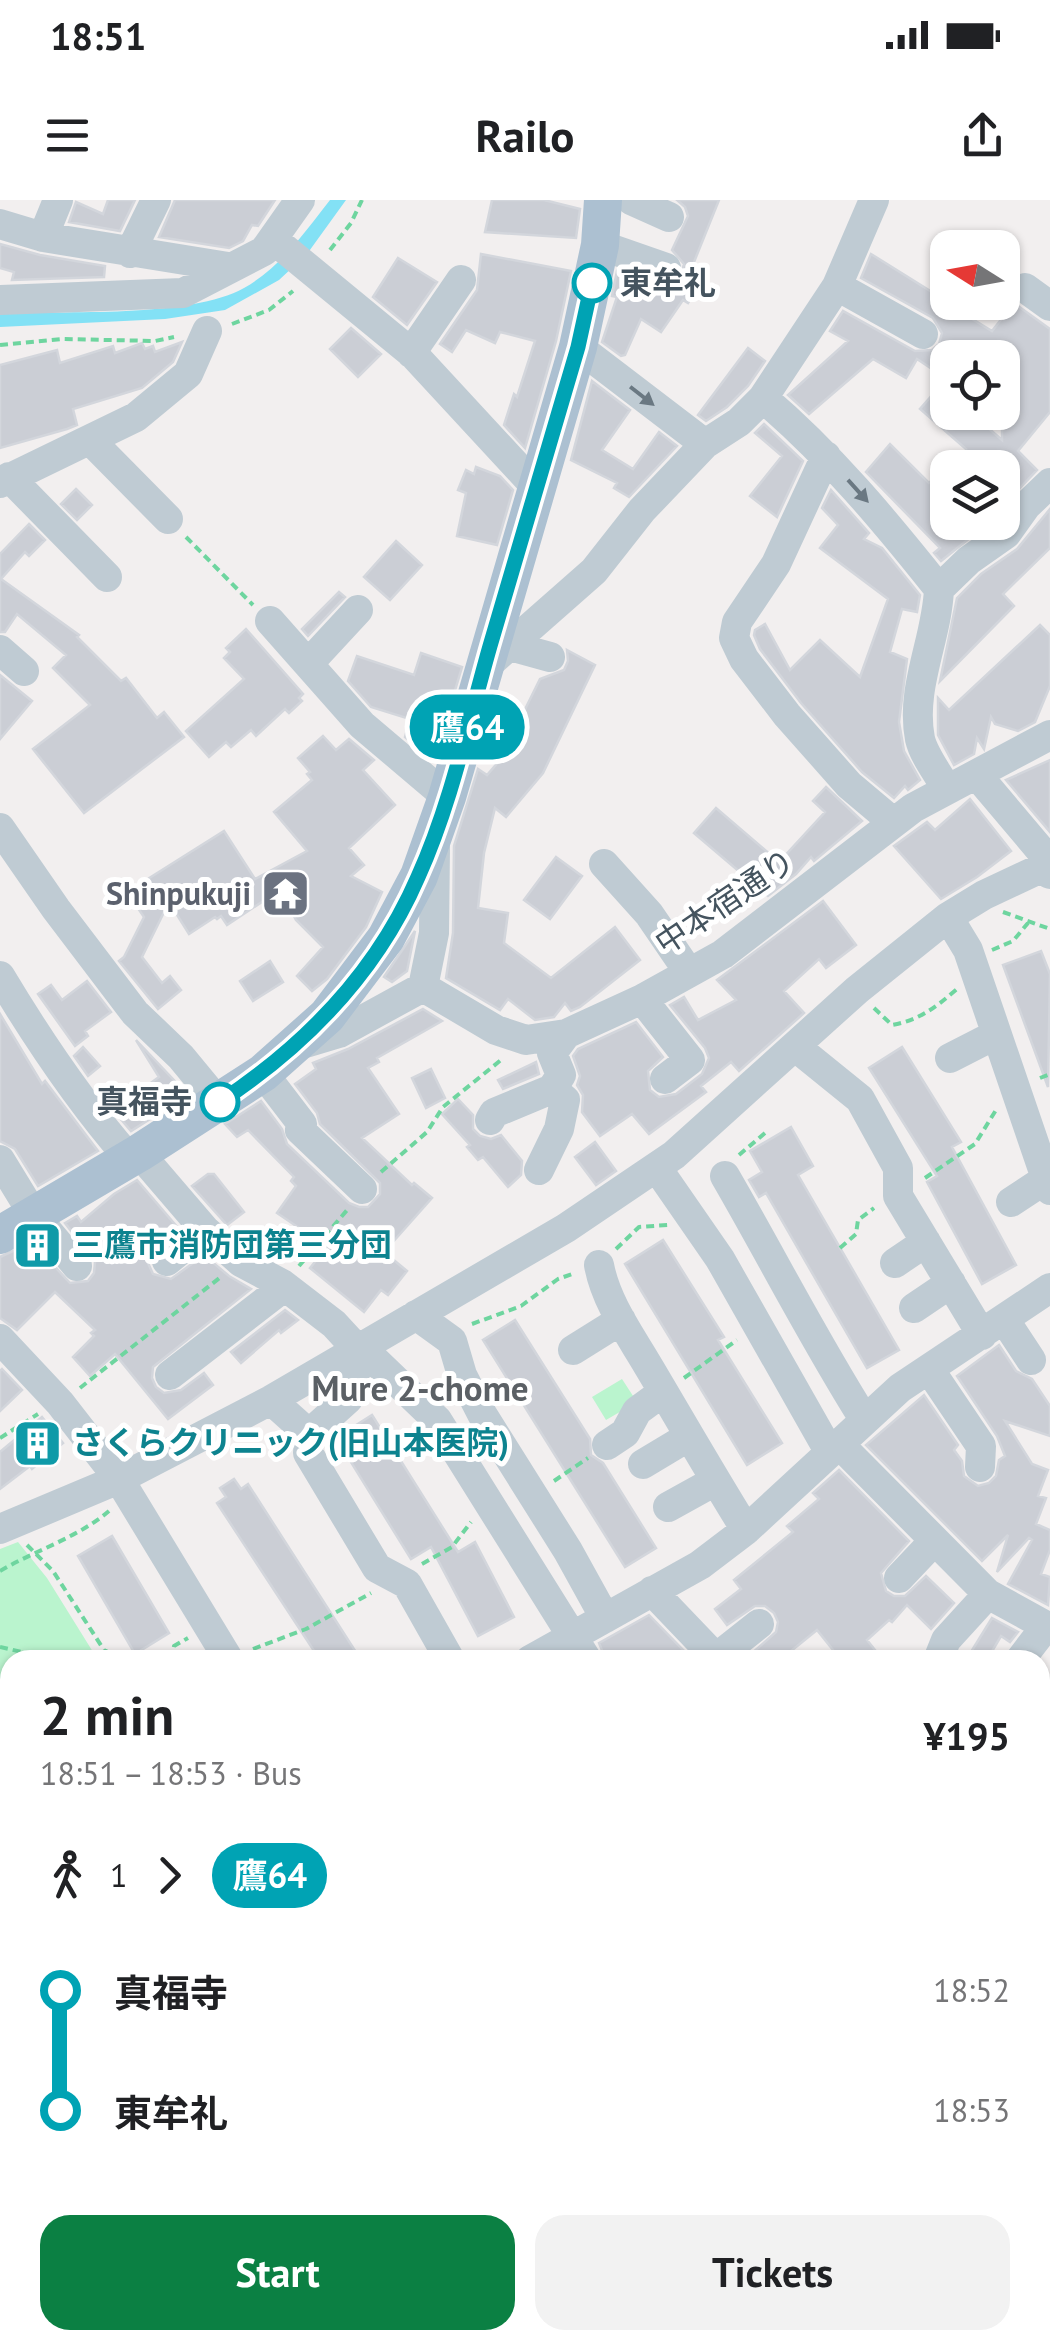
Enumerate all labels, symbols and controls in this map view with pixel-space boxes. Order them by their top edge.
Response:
text: 18:51 [50,11,146,60]
text: Railo [476,106,574,164]
icon: menu [40,108,95,163]
icon: share [955,108,1010,163]
north arrow [930,230,1020,320]
map controls [930,230,1020,540]
place label: 東牟礼 [620,261,716,303]
marker: 東牟礼 [573,264,611,302]
button: locate [930,340,1020,430]
one-way arrow [629,385,655,405]
button: layers [930,450,1020,540]
one-way arrow [846,479,869,503]
line badge: 鷹64 [410,694,524,760]
text: 鷹64 [430,704,504,750]
street label: 中本宿通り [646,839,803,963]
temple icon: Shinpukuji [260,868,312,920]
place label: Shinpukuji [106,872,251,914]
place label: 真福寺 [96,1080,192,1122]
marker: 真福寺 [201,1083,239,1121]
building icon: 三鷹市消防団第三分団 [11,1219,63,1271]
place label: 三鷹市消防団第三分団 [72,1223,392,1265]
district label: Mure 2-chome [311,1365,529,1411]
building icon: さくらクリニック(旧山本医院) [11,1417,63,1469]
place label: さくらクリニック(旧山本医院) [72,1421,509,1463]
text: 2 min [40,1679,174,1750]
text: ¥195 [924,1711,1010,1760]
text: 18:51 – 18:53 · Bus [40,1752,302,1794]
icon: walk [40,1848,95,1903]
icon: forward [142,1848,197,1903]
text: 鷹64 [232,1852,307,1898]
text: 1 [110,1854,127,1896]
text: 真福寺 [114,1968,228,2017]
text: 18:52 [933,1969,1010,2011]
text: 東牟礼 [114,2088,228,2137]
text: 18:53 [933,2089,1010,2131]
button: Start [40,2215,515,2330]
button: Tickets [535,2215,1010,2330]

